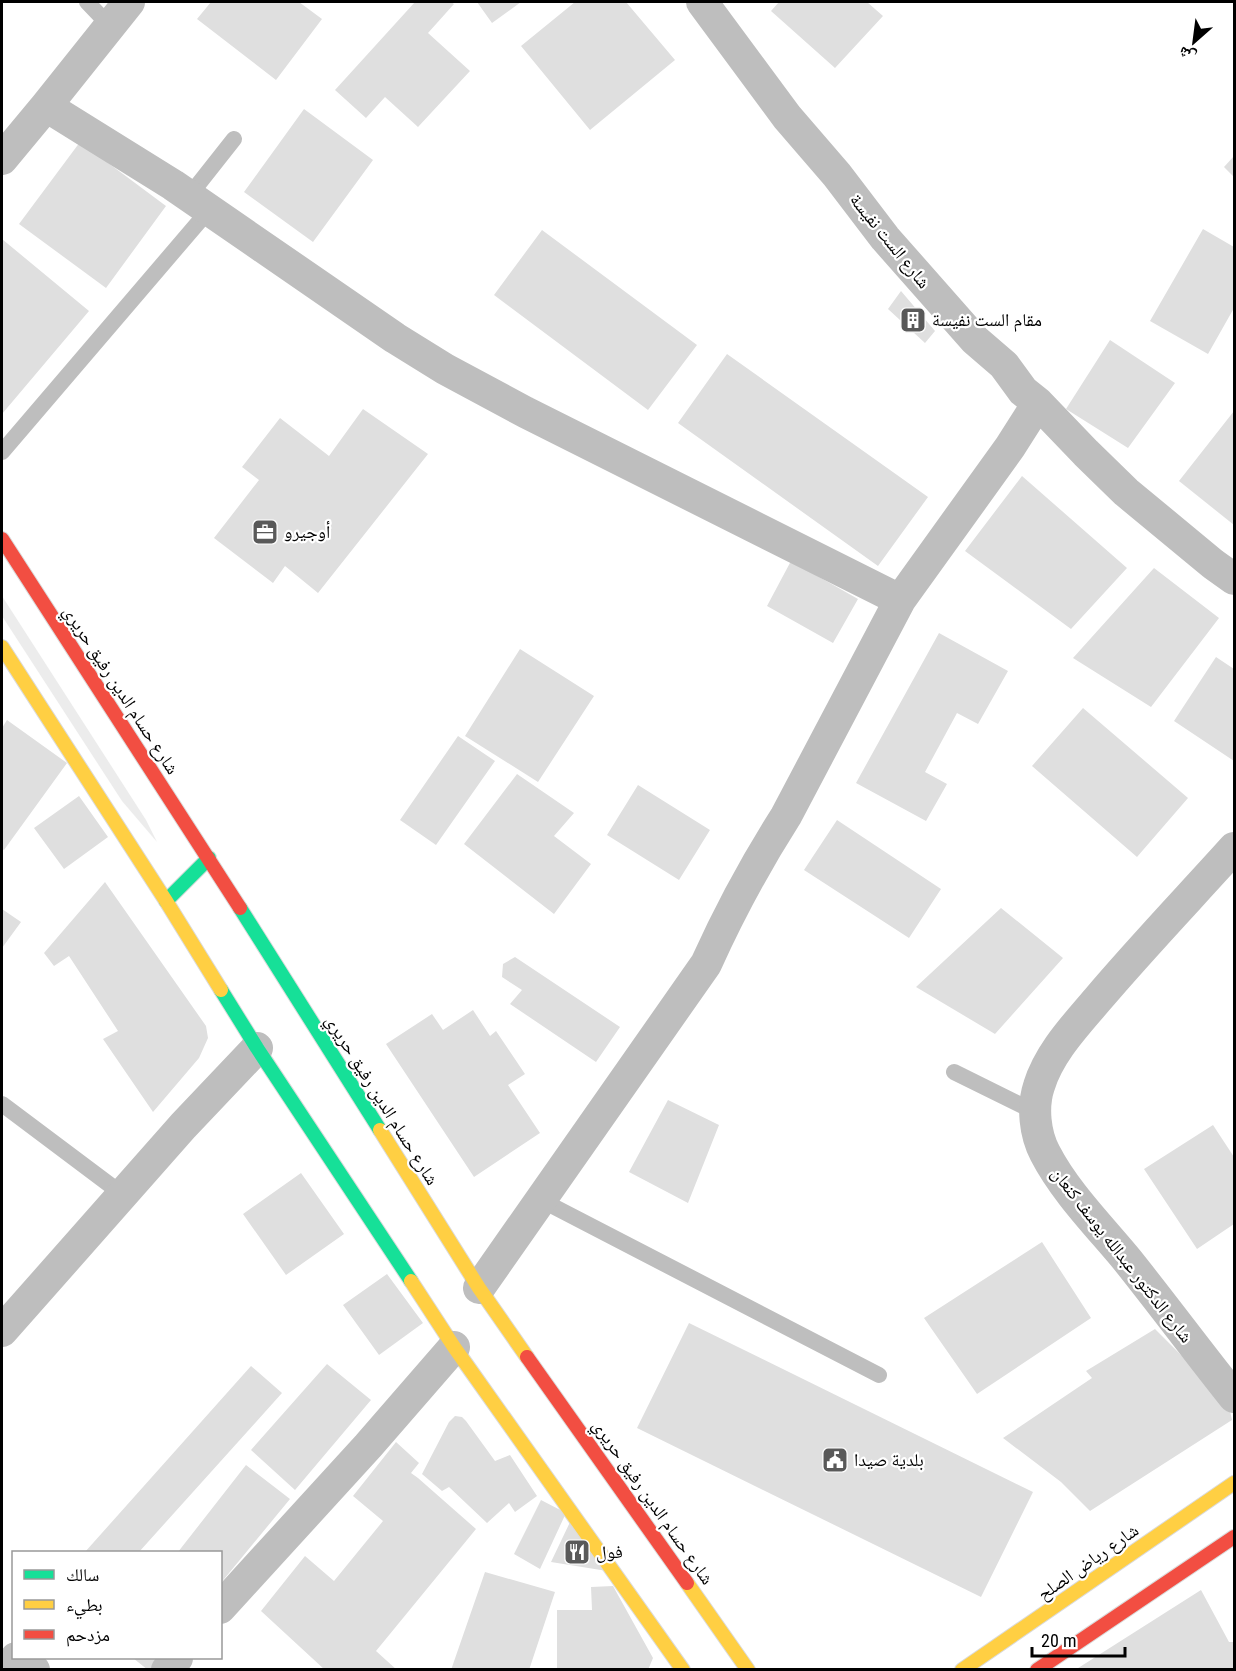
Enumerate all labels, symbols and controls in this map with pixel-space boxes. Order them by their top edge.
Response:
north arrow [1164,12,1224,72]
text: ش [1175,42,1199,67]
street label: شارع الست نفيسة [845,189,935,293]
building icon: مقام الست نفيسة [898,305,928,335]
place label: مقام الست نفيسة [932,309,1042,332]
office icon: أوجيرو [250,517,280,547]
place label: أوجيرو [284,521,330,542]
street label: شارع حسام الدين رفيق حريري [55,602,184,780]
street label: شارع حسام الدين رفيق حريري [318,1011,443,1191]
street label: شارع الدكتور عبدالله يوسف كنعان [1047,1163,1197,1347]
street label: شارع حسام الدين رفيق حريري [585,1415,718,1591]
public building icon: بلدية صيدا [820,1445,850,1475]
place label: بلدية صيدا [854,1449,924,1471]
street label: شارع رياض الصلح [1033,1519,1143,1606]
restaurant icon: فول [562,1537,592,1567]
place label: فول [596,1541,623,1563]
legend [12,1551,222,1659]
text: سالك [66,1564,99,1585]
text: بطيء [66,1594,103,1620]
scale bar [1032,1620,1125,1658]
text: مزدحم [66,1624,110,1647]
text: 20 m [1041,1630,1076,1651]

